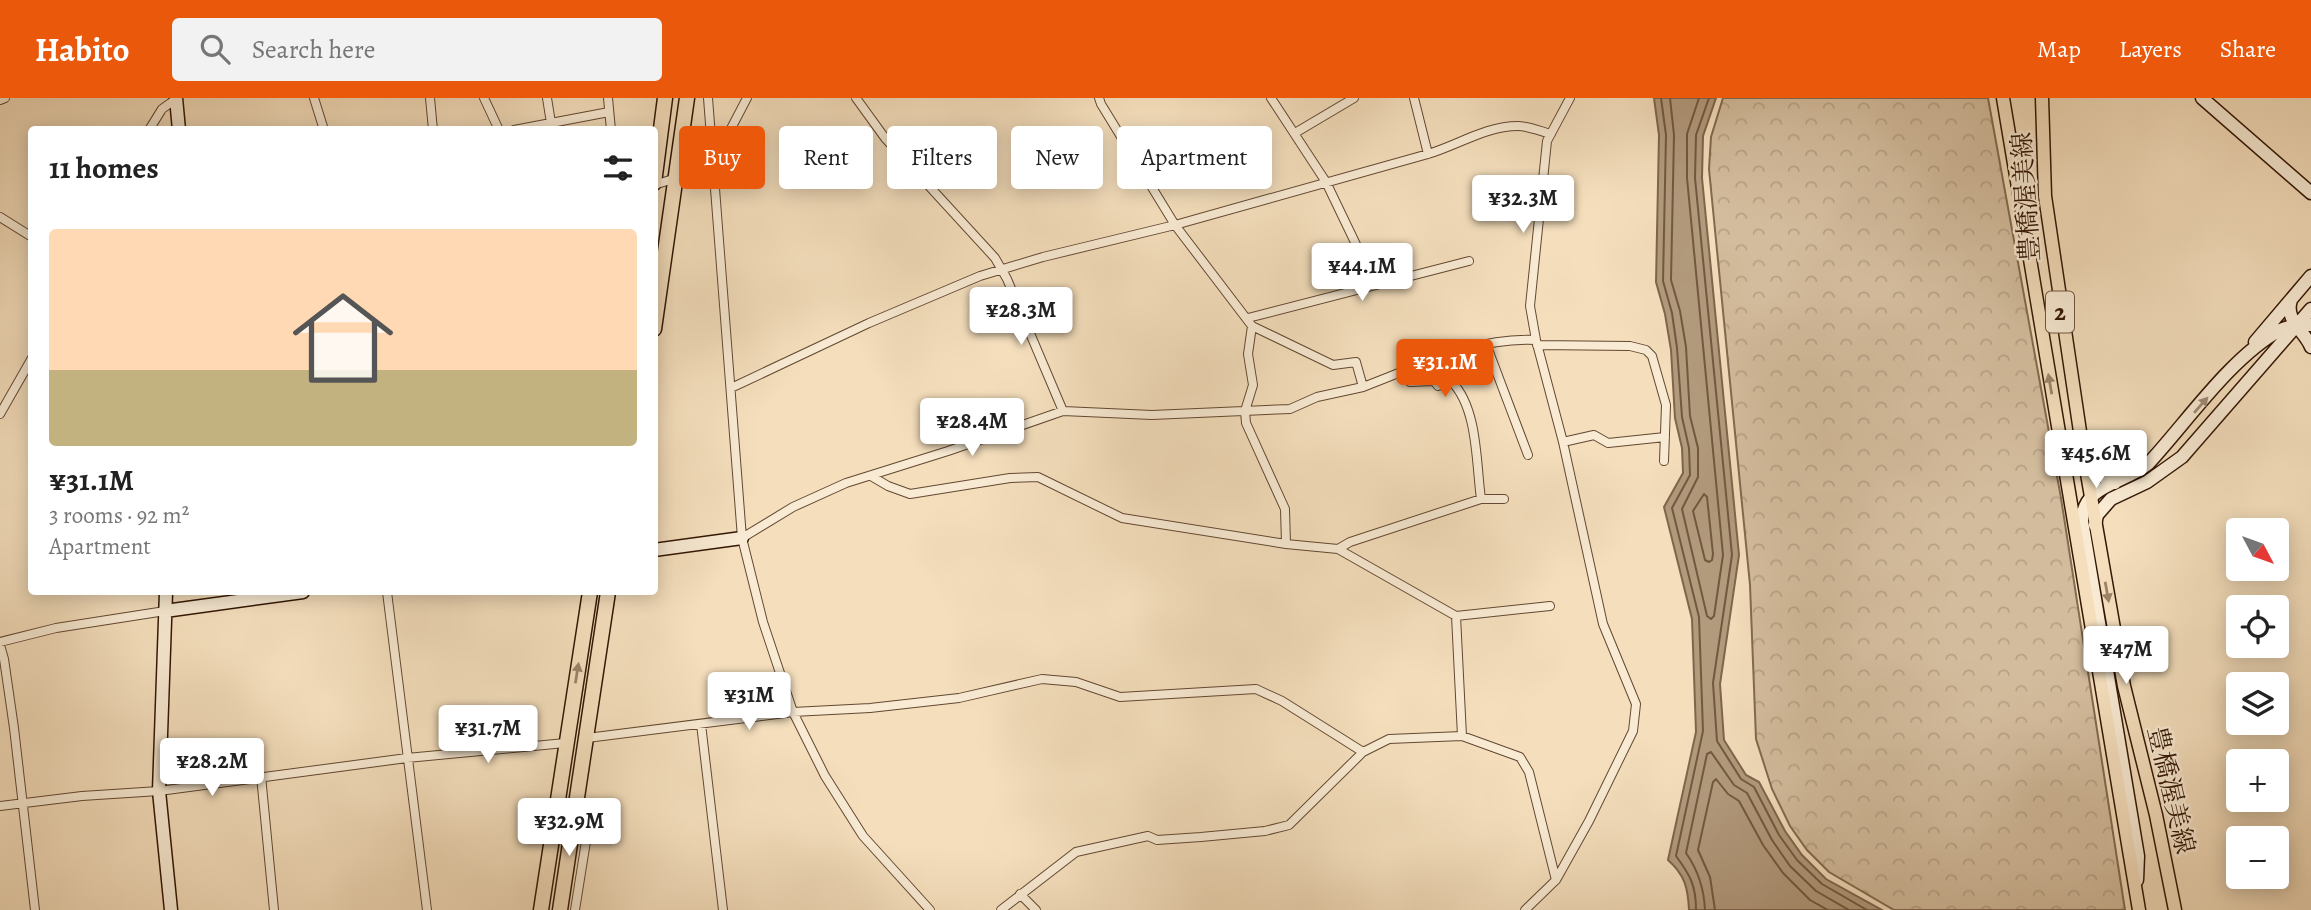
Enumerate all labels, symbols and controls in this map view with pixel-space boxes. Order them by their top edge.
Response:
search box [172,18,662,81]
text: Habito [35,27,130,72]
icon: search [196,30,234,68]
text: Search here [252,32,375,67]
text: Map [2037,33,2081,65]
text: Layers [2119,33,2182,65]
text: Share [2220,33,2276,65]
chip: Buy [679,126,765,189]
chip: Rent [779,126,873,189]
chip: Filters [887,126,997,189]
chip: New [1011,126,1103,189]
chip: Apartment [1117,126,1272,189]
street label: 豊橋渥美線 [2004,131,2048,263]
text: 11 homes [49,148,159,188]
icon: filters [599,149,637,187]
pin: ¥32.3M [1466,176,1580,235]
text: ¥32.3M [1488,182,1558,213]
pin: ¥44.1M [1305,244,1419,303]
text: ¥44.1M [1328,250,1396,281]
icon: home [280,275,406,401]
pin: ¥28.3M [964,288,1078,347]
road number: 2 [2046,292,2074,332]
text: ¥28.3M [986,294,1056,325]
pin: ¥31.1M [1388,340,1502,399]
text: ¥31.1M [1412,346,1478,377]
one-way arrow [2044,373,2055,395]
one-way arrow [2193,396,2209,414]
pin: ¥28.4M [915,398,1029,458]
text: ¥28.4M [936,405,1008,436]
pin: ¥45.6M [2039,430,2153,490]
text: ¥45.6M [2061,437,2131,468]
text: ¥31.1M [49,460,134,500]
text: 3 rooms · 92 m² [49,500,189,531]
north arrow [2226,518,2289,581]
map controls [2226,518,2289,889]
text: Apartment [49,531,151,562]
one-way arrow [2102,581,2113,603]
button: locate [2226,595,2289,658]
pin: ¥47M [2085,626,2167,686]
text: ¥47M [2099,633,2153,664]
one-way arrow [572,662,583,684]
pin: ¥31M [708,672,790,732]
button: layers [2226,672,2289,735]
text: ¥31M [724,679,774,710]
pin: ¥31.7M [431,706,545,765]
text: ¥31.7M [455,712,521,743]
street label: 豊橋渥美線 [2139,723,2203,857]
pin: ¥28.2M [155,738,269,798]
text: ¥28.2M [176,745,248,776]
button: + [2226,749,2289,812]
pin: ¥32.9M [512,798,626,858]
text: ¥32.9M [534,805,604,836]
button: − [2226,826,2289,889]

